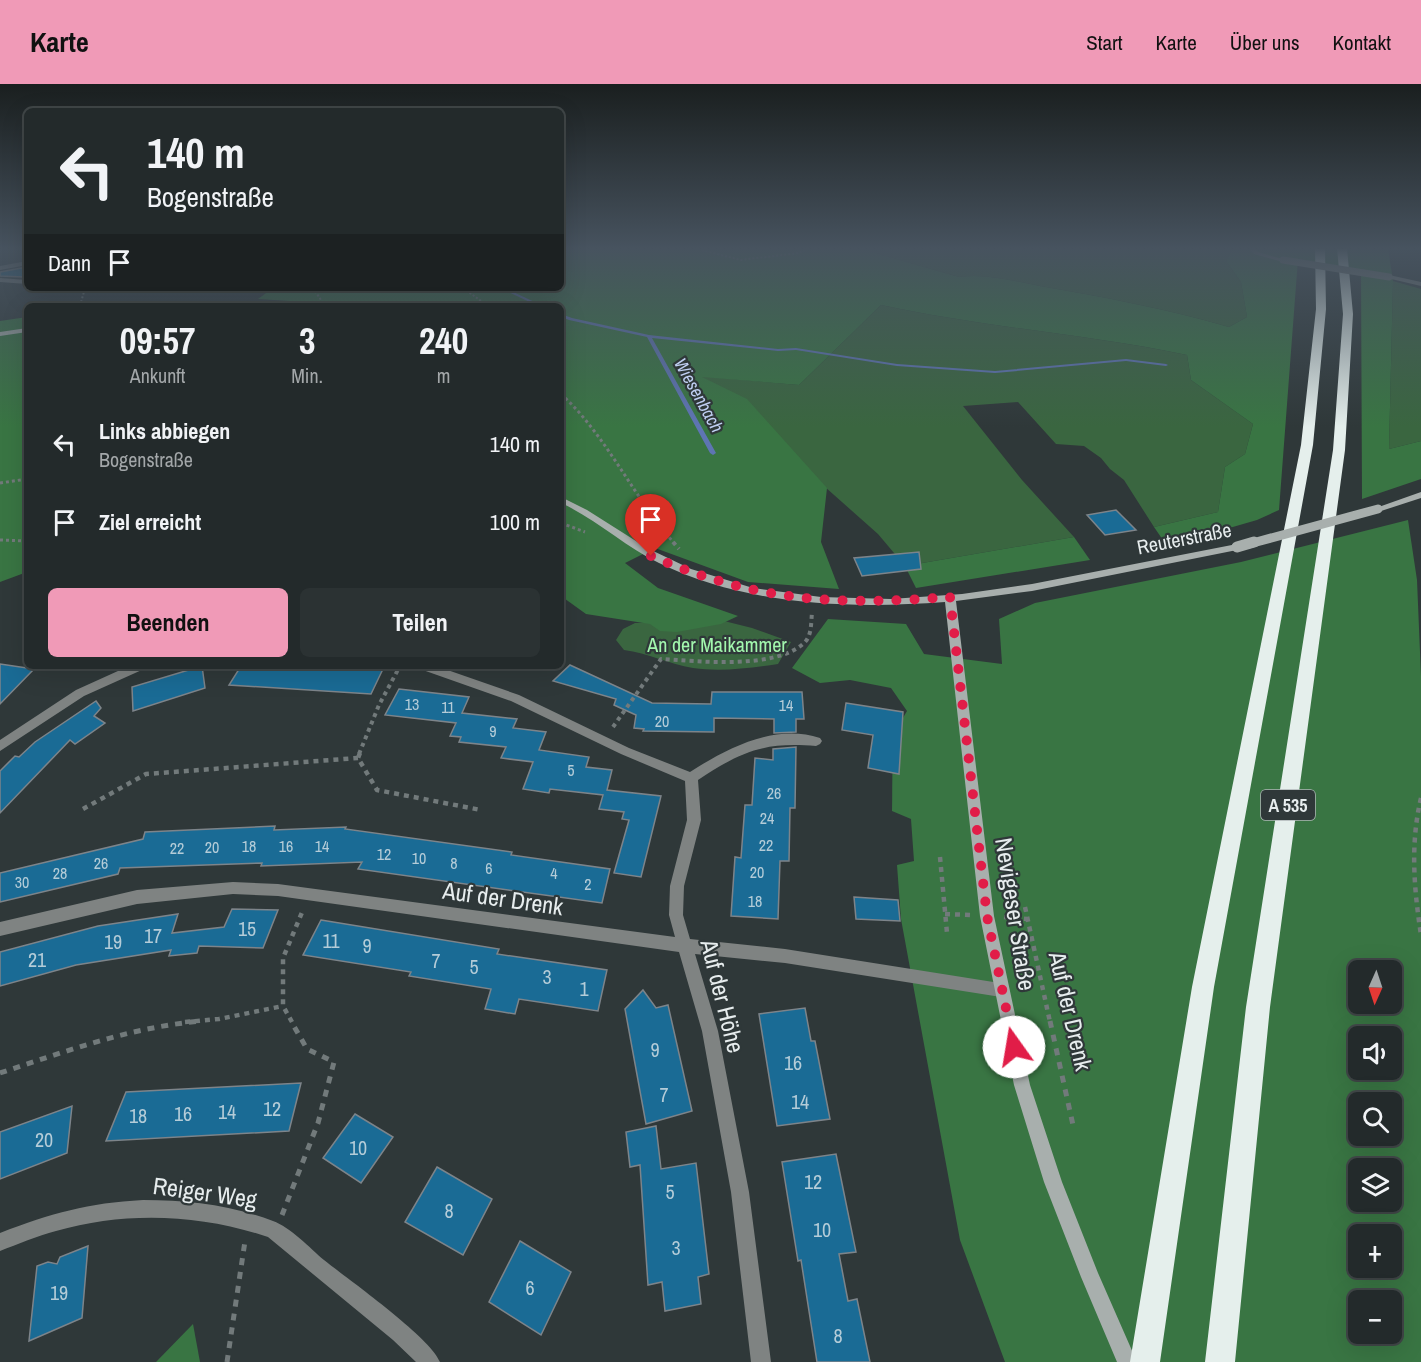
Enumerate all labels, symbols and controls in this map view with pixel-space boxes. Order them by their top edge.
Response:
text: Karte [30,23,89,61]
text: Start [1086,28,1123,57]
text: Karte [1156,28,1197,57]
text: Über uns [1230,28,1300,57]
text: Kontakt [1333,28,1391,57]
text: 140 m [147,125,245,181]
icon: left [48,132,126,210]
text: Bogenstraße [147,179,274,215]
icon: arrive [103,246,136,279]
text: Dann [48,248,91,278]
text: 09:57 [120,317,195,365]
text: 3 [299,317,315,365]
text: 240 [419,317,468,365]
water label: Wiesenbach [668,353,730,437]
text: Ankunft [130,362,185,389]
text: Min. [291,362,323,389]
text: m [437,362,450,389]
text: Links abbiegen [99,416,230,446]
icon: left [48,428,81,461]
text: 140 m [490,429,540,459]
text: Bogenstraße [99,446,193,473]
pin [625,494,676,556]
icon: arrive [634,503,667,536]
icon: arrive [48,506,81,539]
text: Ziel erreicht [99,507,201,537]
text: 100 m [490,507,540,537]
street label: Reuterstraße [1134,516,1234,560]
button: Beenden [48,588,288,657]
button: Teilen [300,588,540,657]
park label: An der Maikammer [646,631,787,658]
house number: 13 [405,693,419,715]
house number: 14 [779,694,793,716]
house number: 11 [441,696,456,718]
house number: 20 [655,710,669,732]
house number: 9 [489,720,497,742]
house number: 5 [567,759,575,781]
house number: 26 [767,782,781,804]
road number: A 535 [1261,790,1315,820]
house number: 24 [760,807,774,829]
house number: 22 [759,834,773,856]
house number: 18 [242,835,256,857]
house number: 16 [279,835,293,857]
house number: 14 [315,835,329,857]
street label: Nevigeser Straße [988,835,1044,993]
house number: 20 [205,836,219,858]
house number: 22 [170,837,184,859]
house number: 12 [377,843,391,865]
house number: 10 [412,847,426,869]
house number: 26 [94,852,108,874]
house number: 8 [450,852,458,874]
house number: 6 [485,857,493,879]
house number: 20 [750,861,764,883]
house number: 28 [53,862,67,884]
house number: 4 [550,862,558,884]
house number: 30 [15,871,29,893]
house number: 2 [584,873,592,895]
street label: Auf der Drenk [440,874,565,922]
house number: 18 [748,890,762,912]
house number: 15 [238,915,256,942]
house number: 17 [144,922,162,949]
house number: 11 [322,927,340,954]
house number: 19 [104,928,122,955]
house number: 9 [362,932,372,959]
street label: Auf der Höhe [693,935,753,1056]
house number: 21 [28,946,46,973]
house number: 7 [431,947,441,974]
street label: Auf der Drenk [1042,947,1100,1074]
house number: 5 [469,953,479,980]
north arrow [1348,960,1402,1014]
map controls [1348,960,1402,1344]
house number: 3 [542,963,552,990]
house number: 1 [579,975,589,1002]
position arrow [982,1015,1046,1079]
button: sound [1348,1026,1402,1080]
house number: 9 [650,1036,660,1063]
house number: 16 [784,1049,802,1076]
house number: 7 [659,1081,669,1108]
house number: 14 [791,1088,809,1115]
button: search [1348,1092,1402,1146]
house number: 12 [263,1095,281,1122]
house number: 14 [218,1098,236,1125]
house number: 16 [174,1100,192,1127]
house number: 18 [129,1102,147,1129]
house number: 20 [35,1126,53,1153]
house number: 10 [349,1134,367,1161]
button: layers [1348,1158,1402,1212]
house number: 12 [804,1168,822,1195]
street label: Reiger Weg [151,1169,259,1215]
house number: 5 [665,1178,675,1205]
house number: 8 [444,1197,454,1224]
house number: 10 [813,1216,831,1243]
button: + [1348,1224,1402,1278]
house number: 3 [671,1234,681,1261]
house number: 6 [525,1274,535,1301]
house number: 19 [50,1279,68,1306]
button: − [1348,1290,1402,1344]
house number: 8 [833,1322,843,1349]

